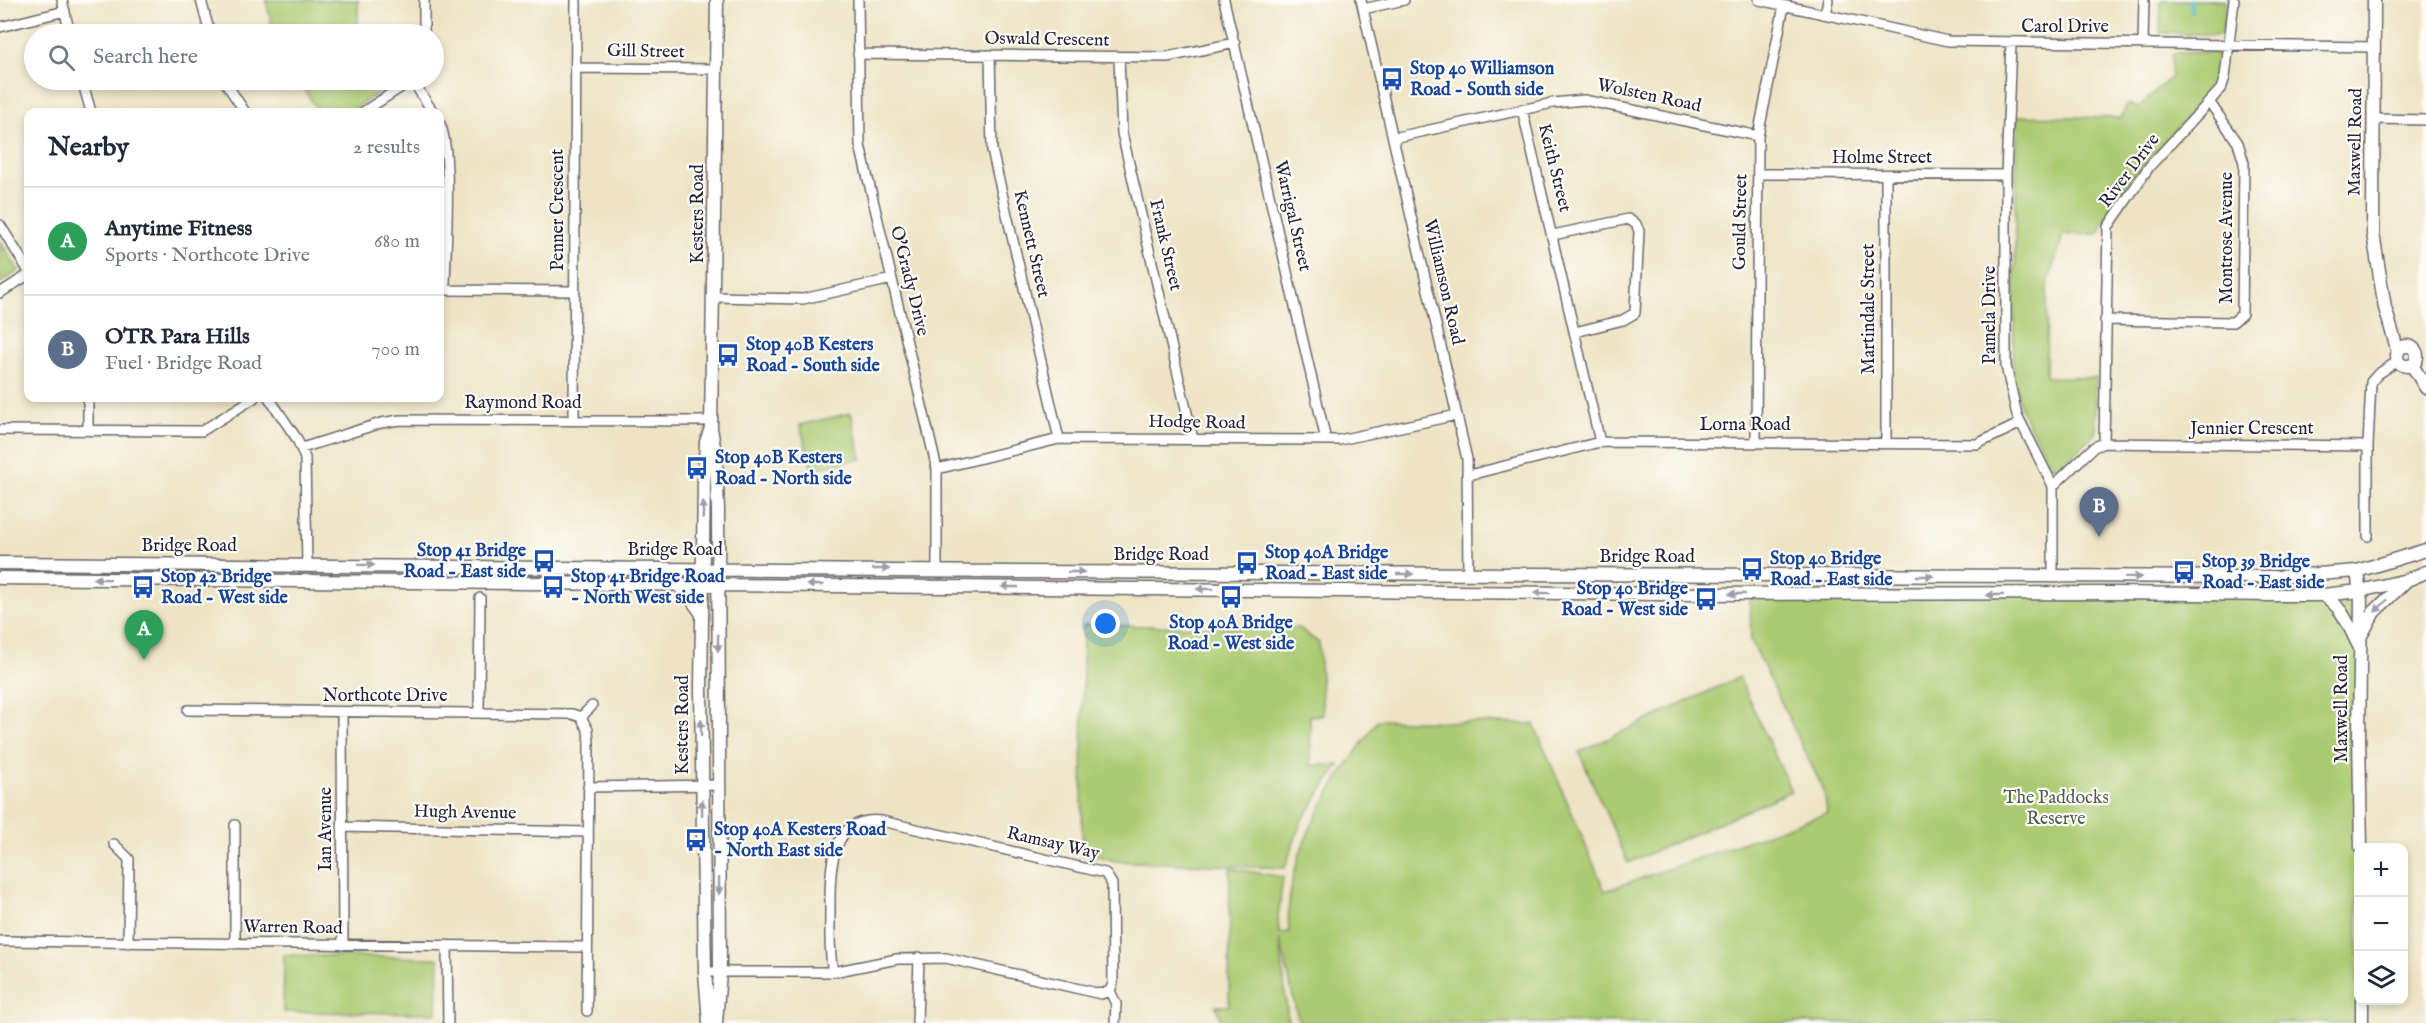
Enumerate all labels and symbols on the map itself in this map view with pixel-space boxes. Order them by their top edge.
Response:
street label: Carol Drive [2021,16,2109,39]
street label: Oswald Crescent [984,27,1110,53]
street label: Gill Street [607,40,685,64]
place label: Stop 40 Williamson Road - South side [1410,58,1555,102]
bus stop icon: Stop 40 Williamson Road - South side [1379,66,1405,92]
street label: Wolsten Road [1595,74,1704,118]
street label: Maxwell Road [2344,87,2368,196]
street label: Keith Street [1532,121,1576,215]
street label: River Drive [2095,129,2165,213]
street label: Holme Street [1832,147,1932,170]
street label: Penner Crescent [547,149,570,271]
street label: Warrigal Street [1268,158,1316,274]
street label: Kesters Road [687,164,710,264]
street label: Montrose Avenue [2216,172,2239,304]
street label: Gould Street [1729,174,1753,270]
street label: Kennett Street [1007,188,1055,300]
street label: Frank Street [1143,197,1187,293]
street label: Williamson Road [1417,217,1469,348]
street label: O'Grady Drive [884,224,934,338]
street label: Martindale Street [1858,243,1881,375]
street label: Pamela Drive [1979,266,2002,364]
place label: Stop 40B Kesters Road - South side [746,334,880,378]
bus stop icon: Stop 40B Kesters Road - South side [715,342,741,368]
street label: Raymond Road [464,392,582,415]
street label: Hodge Road [1148,411,1246,435]
street label: Lorna Road [1699,414,1791,437]
street label: Jennier Crescent [2188,418,2314,441]
place label: Stop 40B Kesters Road - North side [715,447,853,491]
bus stop icon: Stop 40B Kesters Road - North side [684,455,710,481]
pin: B [2080,488,2118,537]
one-way arrow [698,501,708,520]
street label: Bridge Road [141,535,237,558]
street label: Bridge Road [627,539,723,562]
place label: Stop 41 Bridge Road - East side [403,540,527,584]
place label: Stop 40A Bridge Road - East side [1265,542,1389,586]
street label: Bridge Road [1113,544,1209,567]
street label: Bridge Road [1599,546,1695,569]
bus stop icon: Stop 41 Bridge Road - East side [531,548,557,574]
place label: Stop 40 Bridge Road - East side [1770,548,1893,592]
bus stop icon: Stop 40A Bridge Road - East side [1234,550,1260,576]
place label: Stop 39 Bridge Road - East side [2202,551,2325,595]
bus stop icon: Stop 40 Bridge Road - East side [1739,556,1765,582]
bus stop icon: Stop 39 Bridge Road - East side [2171,559,2197,585]
one-way arrow [356,560,375,570]
one-way arrow [872,564,891,574]
place label: Stop 42 Bridge Road - West side [161,566,289,610]
place label: Stop 41 Bridge Road - North West side [571,566,725,610]
one-way arrow [1067,567,1086,577]
one-way arrow [1396,569,1415,579]
one-way arrow [1916,571,1935,581]
one-way arrow [2124,572,2143,582]
one-way arrow [93,574,112,583]
bus stop icon: Stop 42 Bridge Road - West side [130,574,156,600]
bus stop icon: Stop 41 Bridge Road - North West side [540,574,566,600]
place label: Stop 40 Bridge Road - West side [1561,578,1689,622]
one-way arrow [806,580,825,590]
one-way arrow [1001,582,1020,592]
one-way arrow [1196,584,1215,594]
bus stop icon: Stop 40A Bridge Road - West side [1218,584,1244,610]
bus stop icon: Stop 40 Bridge Road - West side [1693,586,1719,612]
one-way arrow [1533,588,1552,598]
one-way arrow [1728,589,1747,599]
one-way arrow [1986,590,2005,600]
one-way arrow [2374,598,2388,612]
your location [1091,609,1120,638]
pin: A [124,610,164,660]
place label: Stop 40A Bridge Road - West side [1168,612,1295,656]
one-way arrow [713,633,723,652]
street label: Maxwell Road [2331,655,2354,763]
street label: Kesters Road [672,675,695,775]
street label: Northcote Drive [323,685,447,708]
one-way arrow [696,718,706,737]
street label: Ian Avenue [315,787,338,871]
park label: The Paddocks Reserve [2003,787,2109,831]
one-way arrow [697,799,706,818]
street label: Hugh Avenue [413,801,517,825]
place label: Stop 40A Kesters Road - North East side [714,819,887,863]
street label: Ramsay Way [1004,822,1102,866]
bus stop icon: Stop 40A Kesters Road - North East side [683,827,709,853]
one-way arrow [714,876,724,895]
street label: Warren Road [243,916,343,940]

